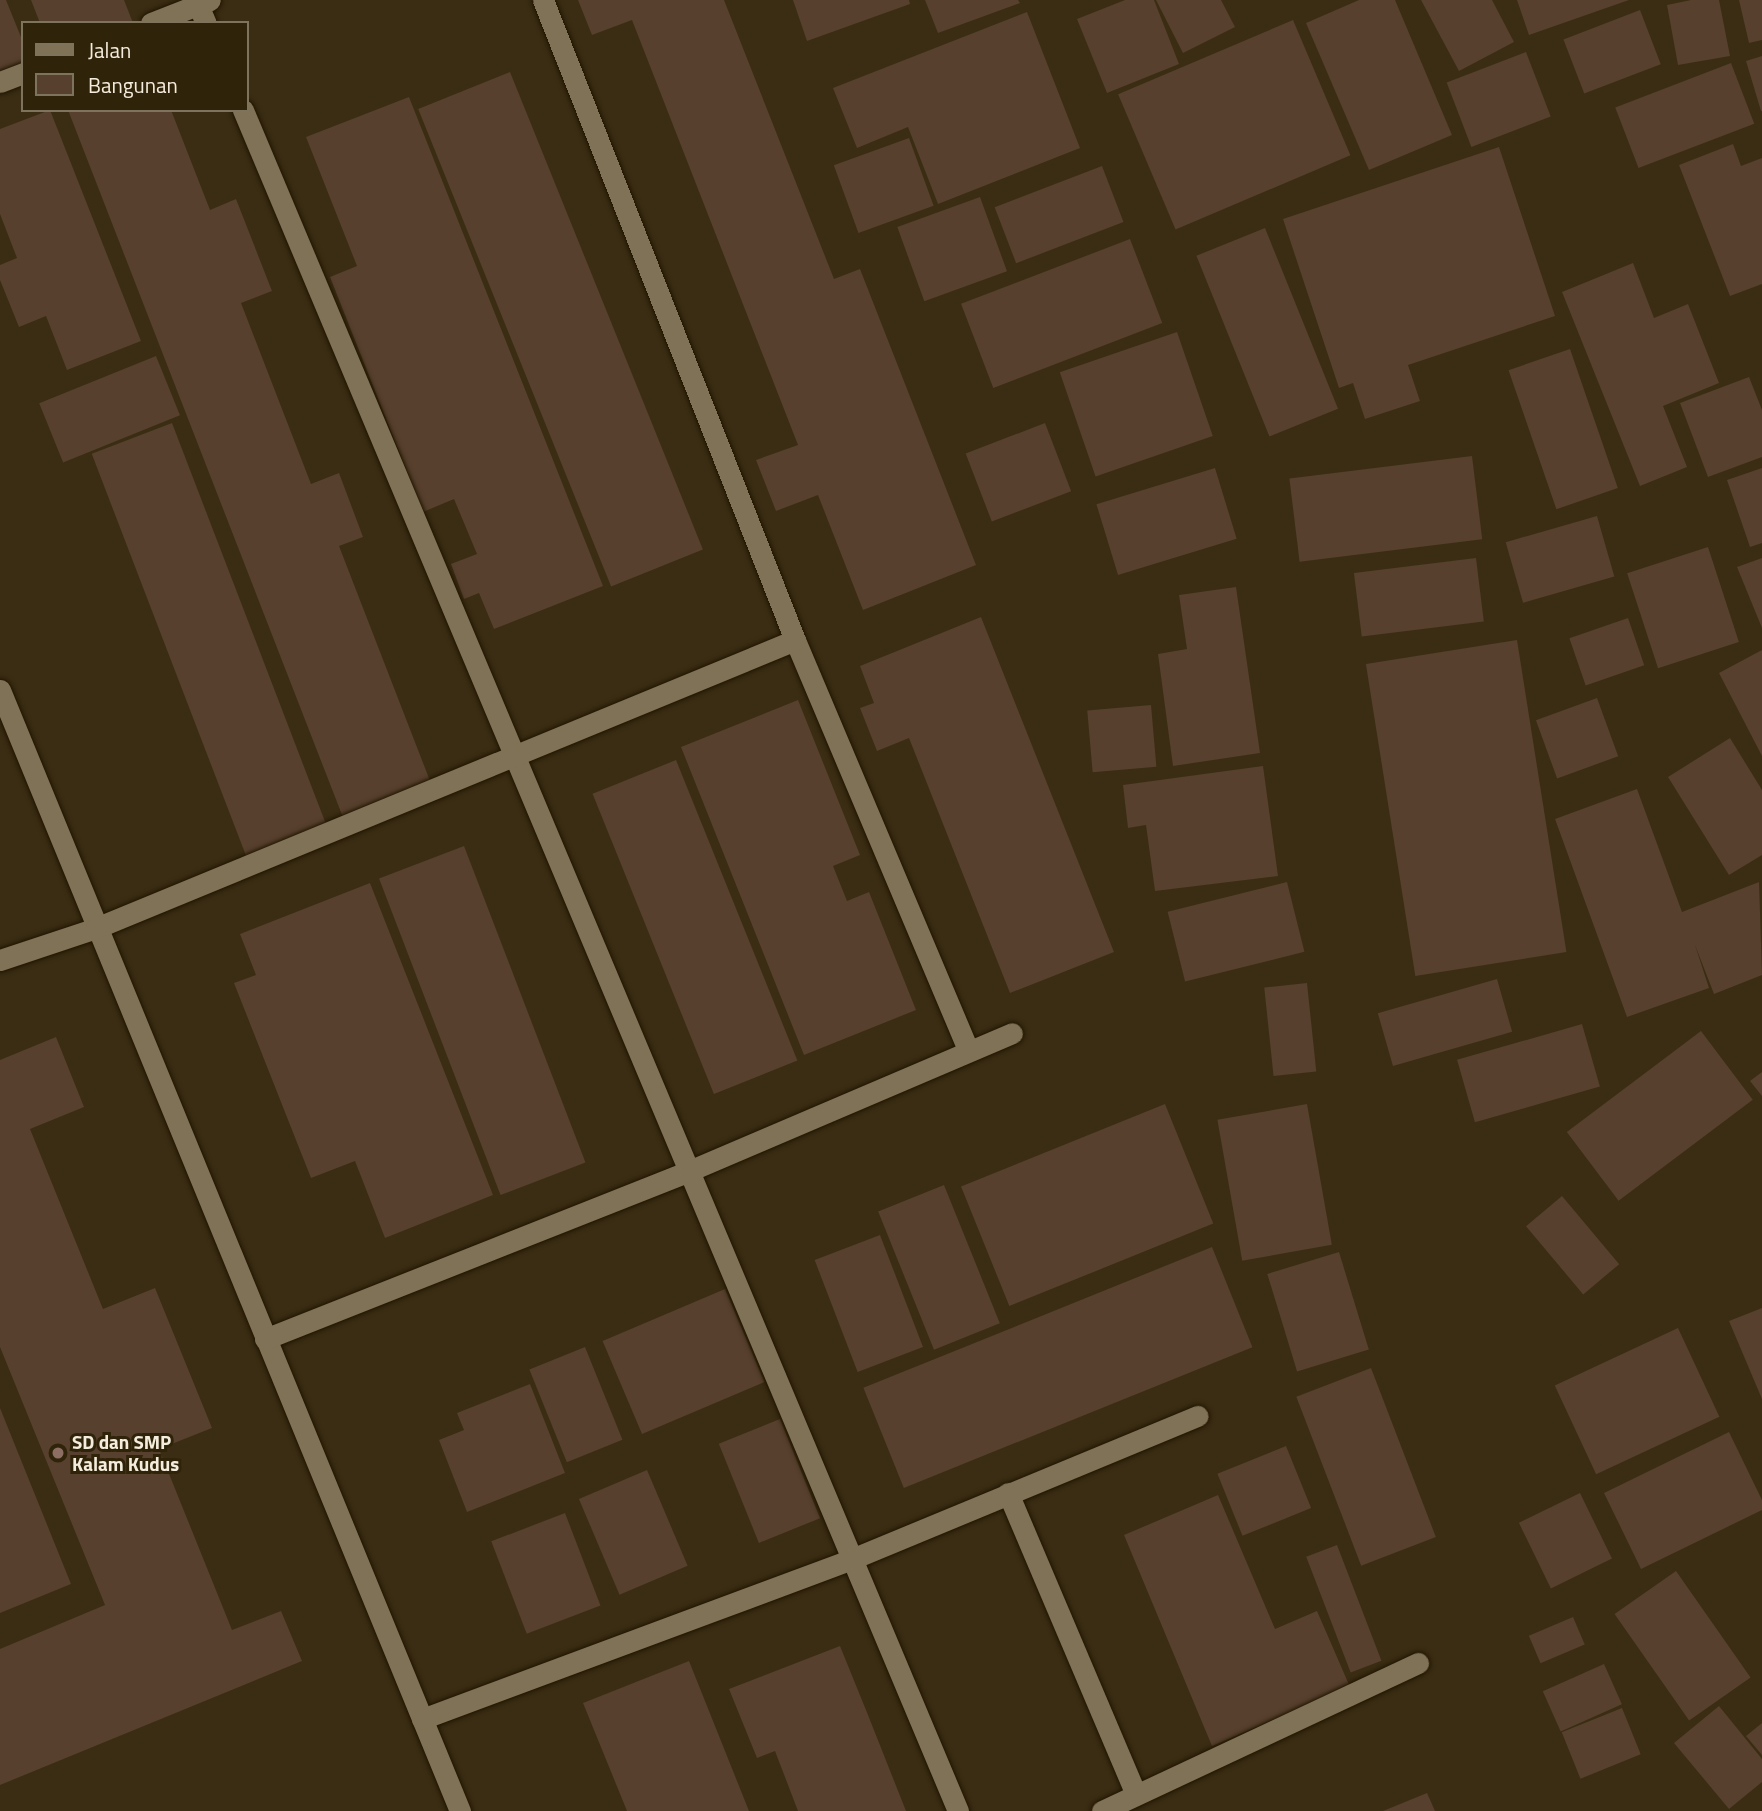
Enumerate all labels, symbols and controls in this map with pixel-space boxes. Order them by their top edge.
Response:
legend [21,21,248,112]
text: Jalan [88,34,131,66]
text: Bangunan [88,69,178,101]
place label: SD dan SMP Kalam Kudus [72,1431,179,1475]
marker: SD dan SMP Kalam Kudus [50,1445,66,1461]

